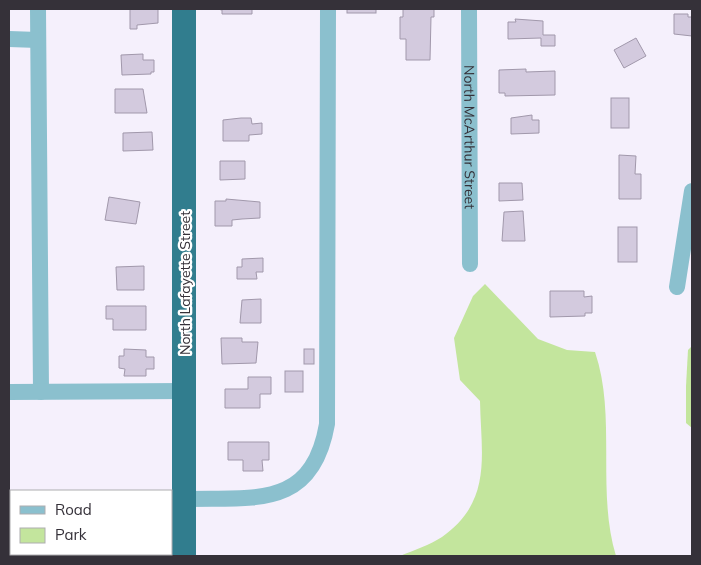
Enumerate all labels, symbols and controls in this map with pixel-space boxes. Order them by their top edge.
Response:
street label: North McArthur Street [460,65,479,209]
street label: North Lafayette Street [176,211,194,355]
legend [10,490,172,555]
text: Road [55,500,92,519]
text: Park [55,525,87,544]

